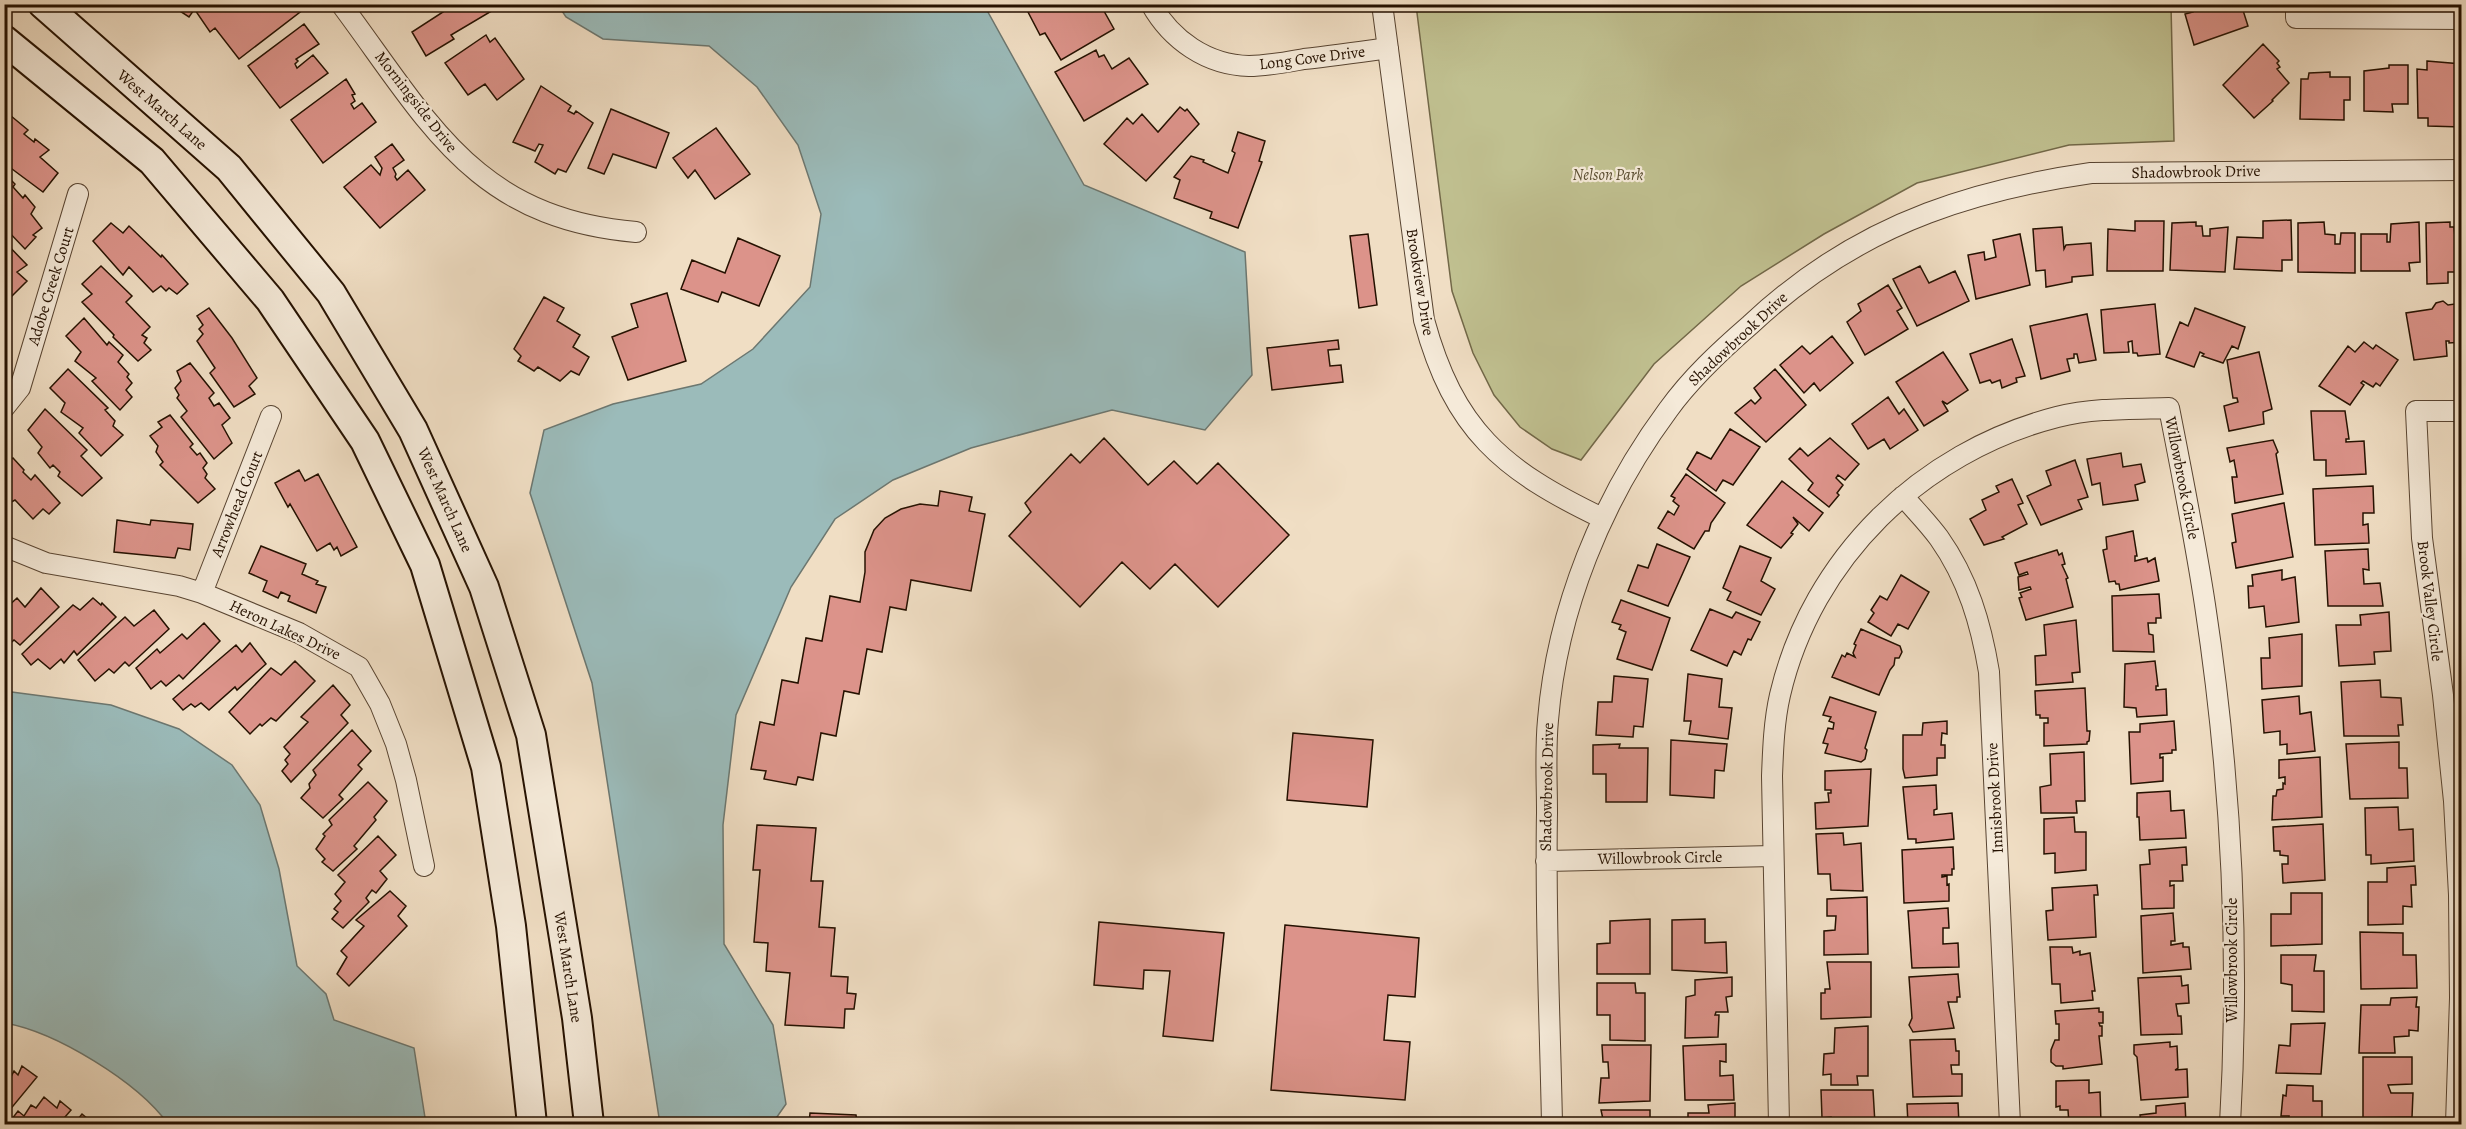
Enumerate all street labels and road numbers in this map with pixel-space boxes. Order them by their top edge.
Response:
street label: Long Cove Drive [1258,41,1366,75]
street label: Morningside Drive [369,47,463,157]
street label: West March Lane [112,64,212,155]
street label: Shadowbrook Drive [2131,160,2261,184]
street label: Adobe Creek Court [22,224,79,349]
street label: Brookview Drive [1401,227,1439,337]
street label: Shadowbrook Drive [1683,287,1793,391]
street label: Willowbrook Circle [2159,414,2205,541]
street label: West March Lane [412,443,478,556]
street label: Arrowhead Court [205,448,268,561]
street label: Brook Valley Circle [2412,539,2448,663]
street label: Heron Lakes Drive [226,595,344,665]
street label: Shadowbrook Drive [1535,722,1559,852]
street label: Innisbrook Drive [1981,742,2009,854]
street label: Willowbrook Circle [1596,846,1723,870]
street label: Willowbrook Circle [2221,898,2243,1023]
street label: West March Lane [548,909,588,1024]

